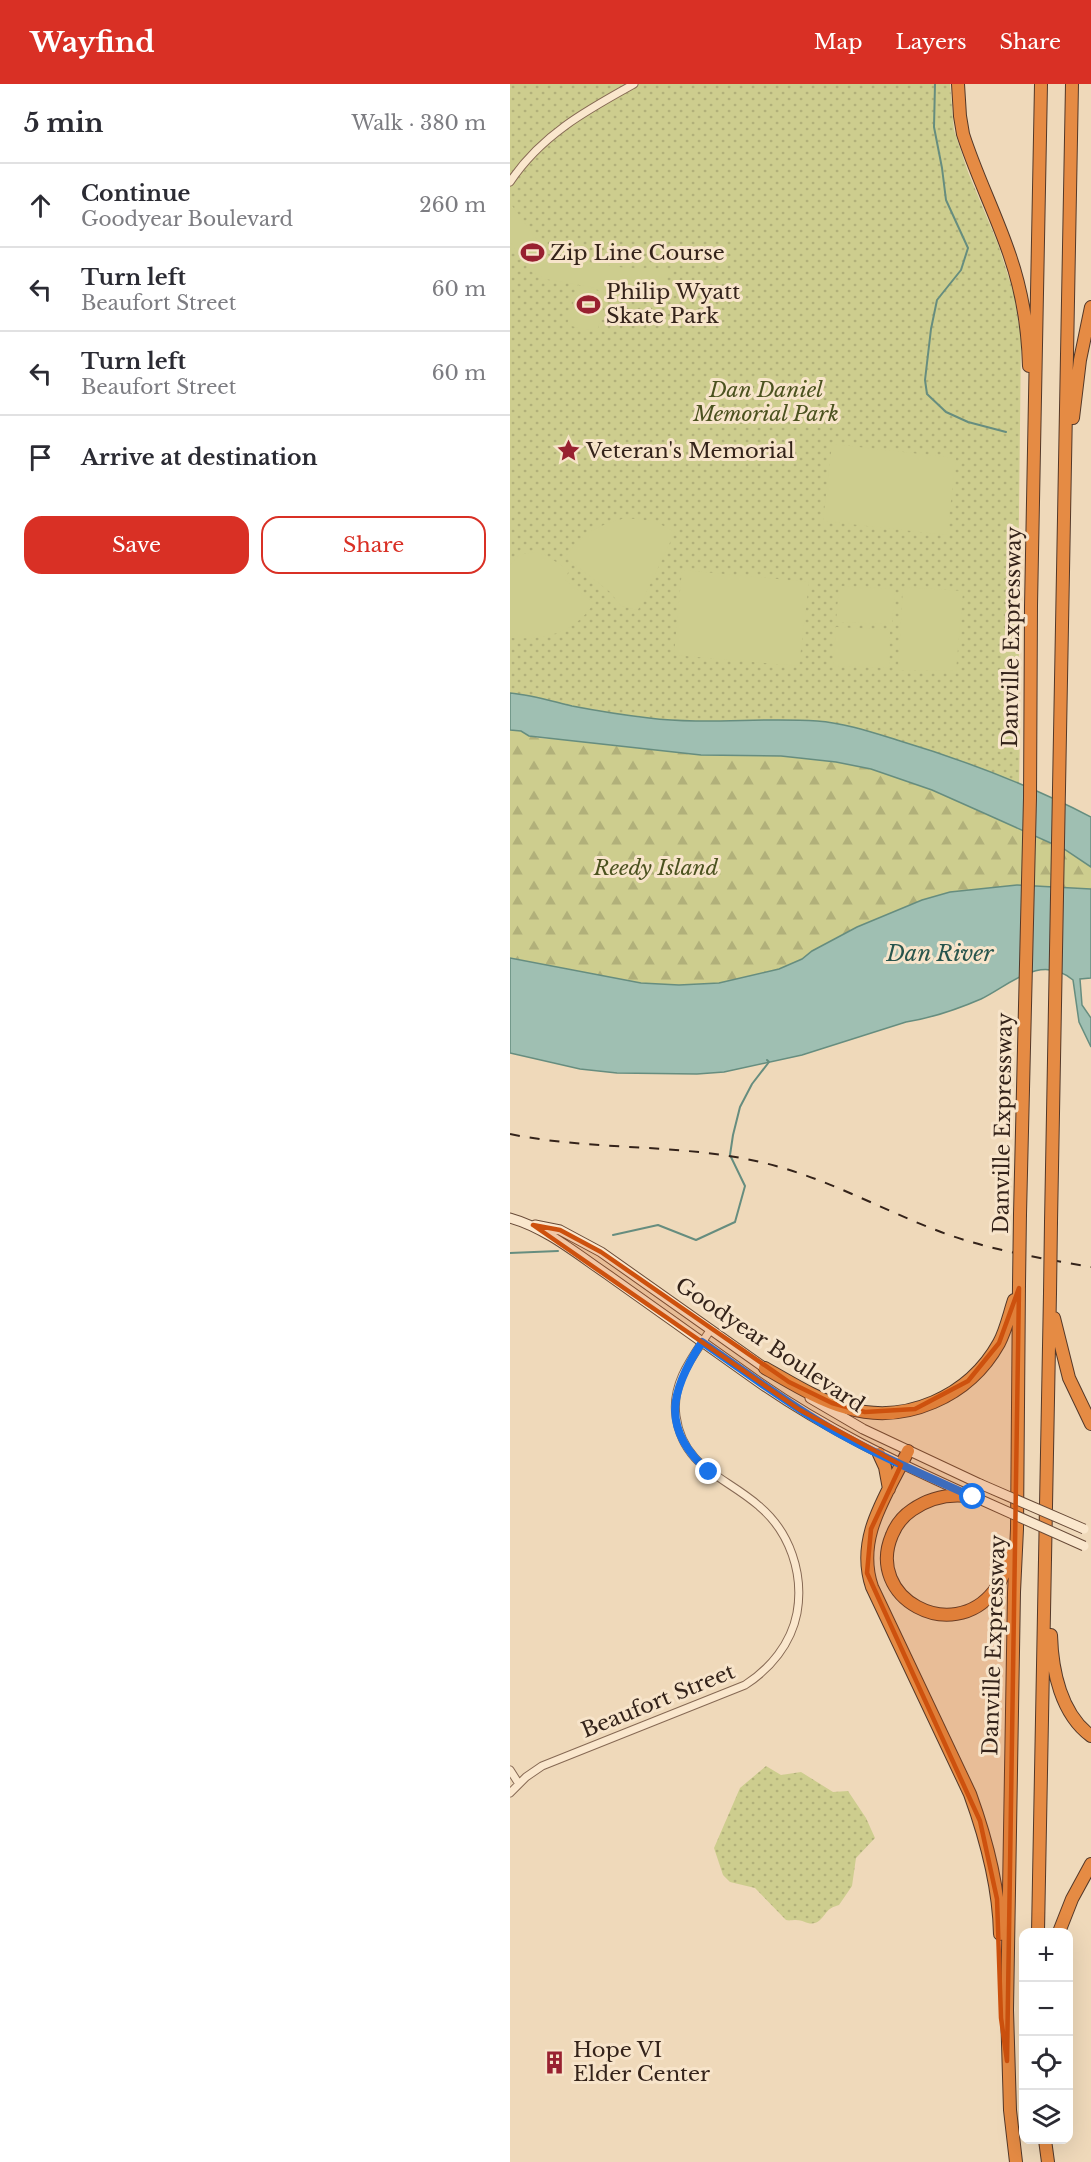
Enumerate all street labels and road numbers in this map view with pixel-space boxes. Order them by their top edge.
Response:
street label: Danville Expressway [997,526,1027,748]
street label: Danville Expressway [988,1012,1018,1234]
street label: Goodyear Boulevard [670,1272,870,1418]
street label: Danville Expressway [977,1533,1011,1756]
street label: Beaufort Street [577,1658,739,1744]

